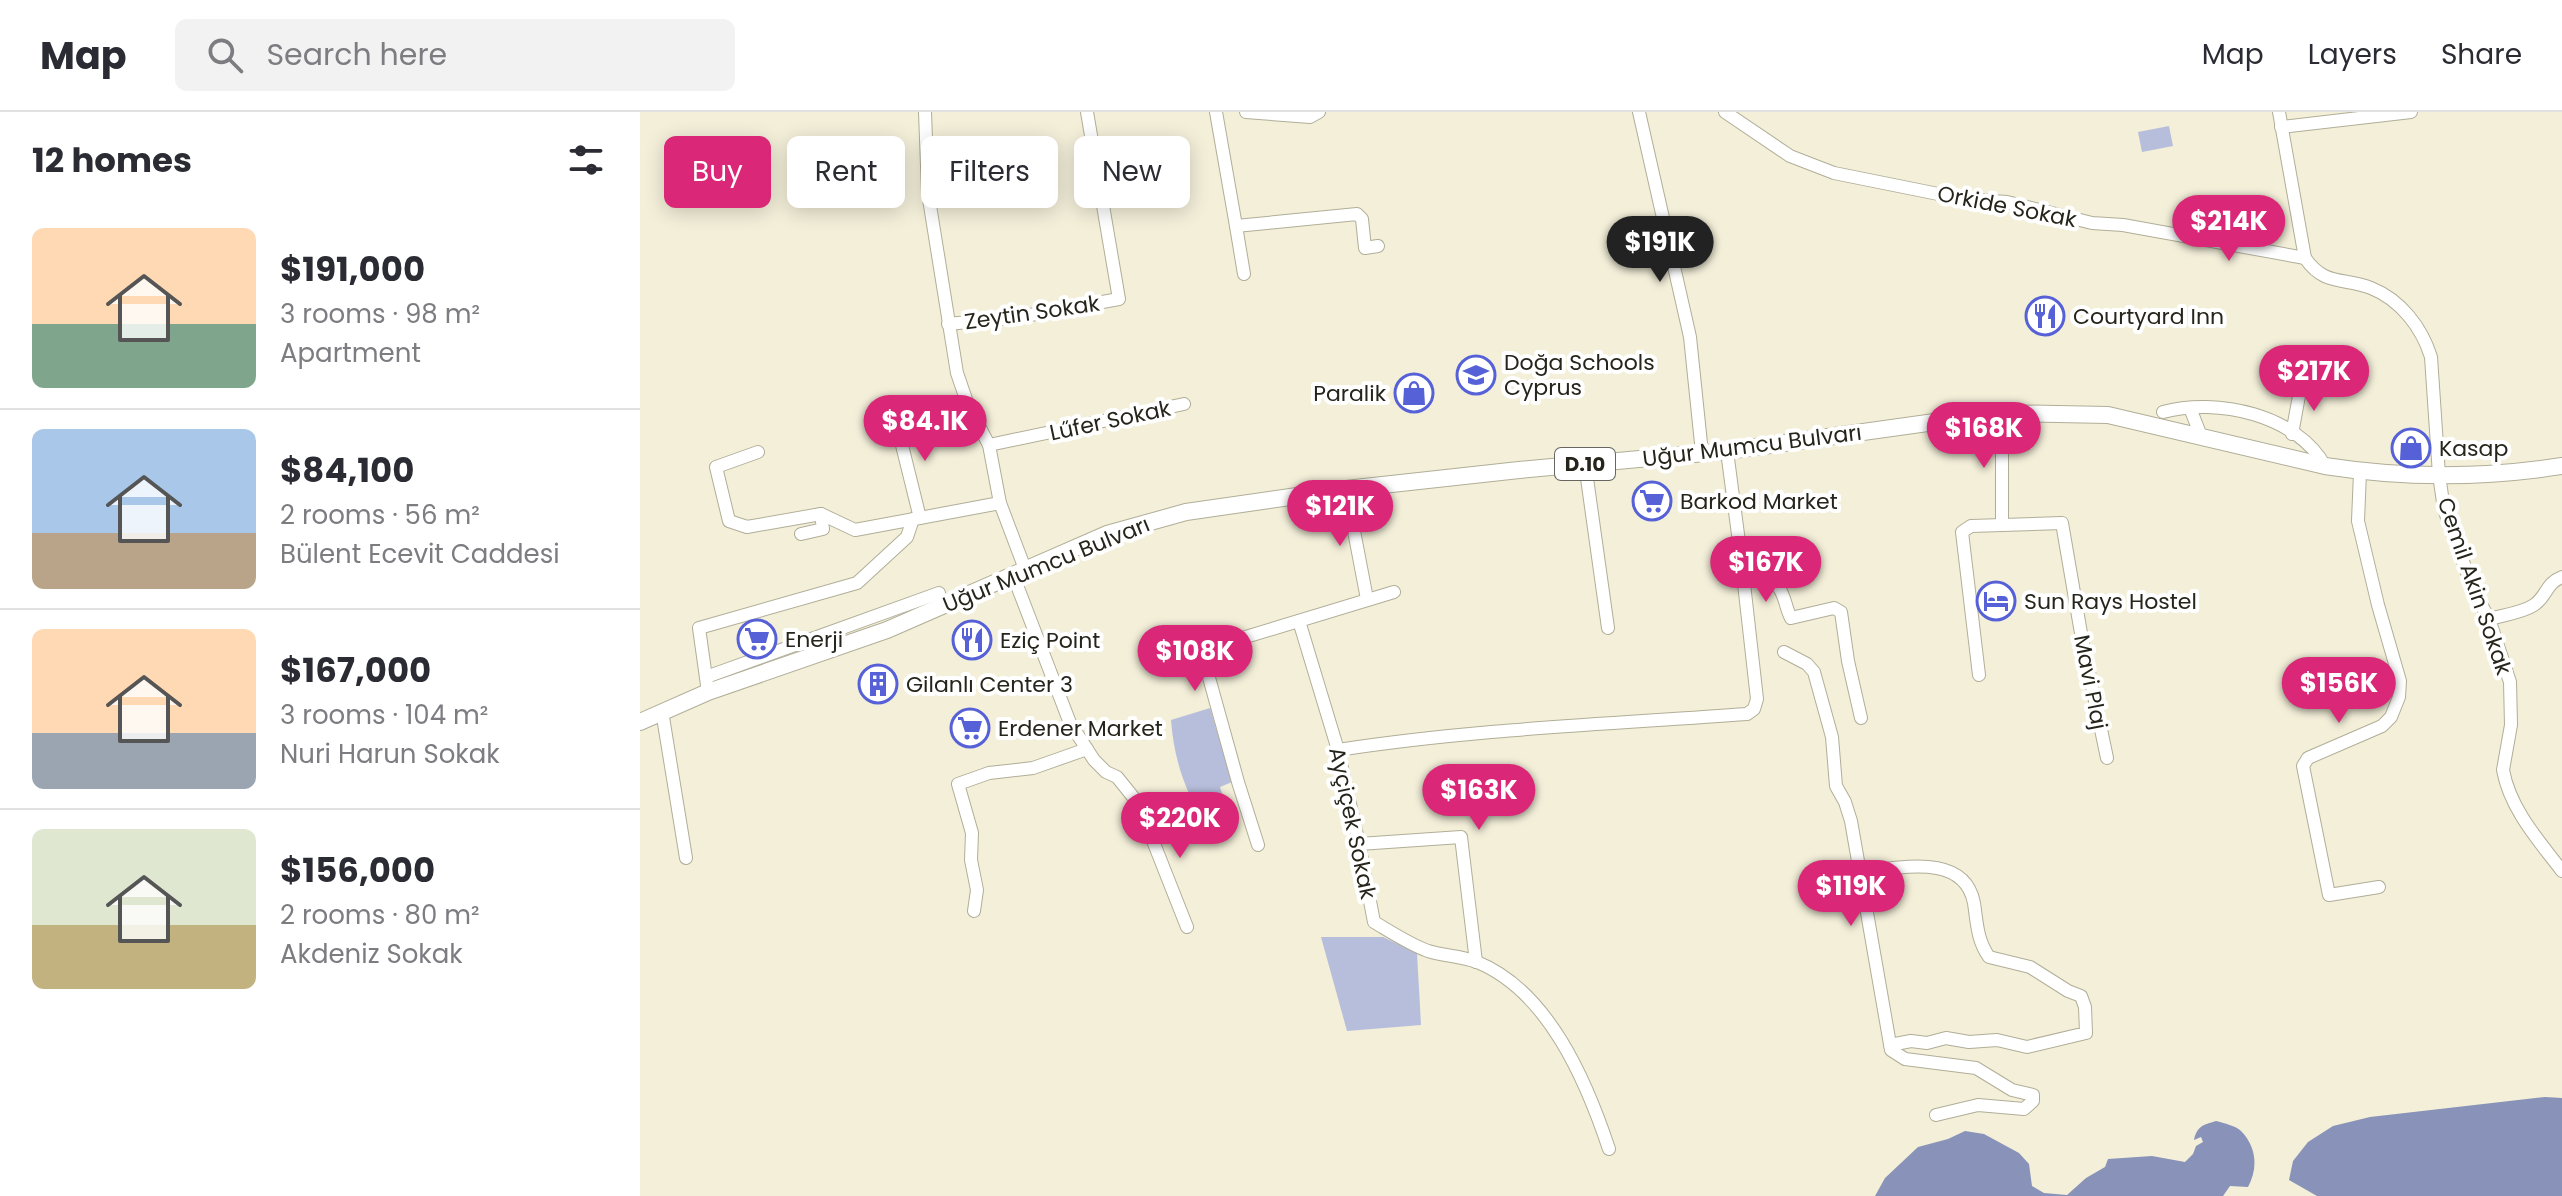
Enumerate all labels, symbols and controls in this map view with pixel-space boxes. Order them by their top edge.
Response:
search box [175,19,735,91]
text: Map [40,29,127,82]
icon: search [203,33,247,77]
text: Search here [267,33,447,76]
text: Map [2202,35,2264,74]
text: Layers [2308,35,2397,74]
text: Share [2441,35,2522,74]
text: 12 homes [32,136,192,184]
chip: Buy [664,136,771,208]
chip: Rent [787,136,905,208]
chip: Filters [921,136,1058,208]
chip: New [1074,136,1190,208]
icon: filters [564,138,608,182]
street label: Orkide Sokak [1935,178,2080,235]
pin: $214K [2173,195,2285,263]
text: $214K [2190,203,2268,239]
pin: $191K [1604,216,1716,284]
text: $191K [1625,224,1695,260]
text: $191,000 [280,245,425,293]
icon: home [96,260,192,356]
street label: Zeytin Sokak [963,288,1102,337]
restaurant icon: Courtyard Inn [2024,295,2066,337]
text: 3 rooms · 98 m² [280,296,480,332]
place label: Courtyard Inn [2073,301,2224,332]
text: Apartment [280,335,421,371]
pin: $217K [2258,345,2370,413]
place label: Doğa Schools Cyprus [1504,347,1655,403]
text: $217K [2277,353,2351,389]
school or university icon: Doğa Schools Cyprus [1455,354,1497,396]
shop icon: Paralik [1393,372,1435,414]
place label: Paralik [1313,378,1387,409]
street label: Lűfer Sokak [1047,392,1174,448]
pin: $84.1K [860,395,990,463]
pin: $168K [1928,402,2040,470]
text: $84.1K [882,403,968,439]
text: $168K [1945,410,2023,446]
street label: Uğur Mumcu Bulvarı [1641,417,1863,474]
shop icon: Kasap [2390,427,2432,469]
place label: Kasap [2439,433,2508,464]
text: $84,100 [280,446,414,494]
road number: D.10 [1555,448,1615,480]
icon: home [96,461,192,557]
pin: $121K [1284,480,1396,548]
supermarket icon: Barkod Market [1631,480,1673,522]
place label: Barkod Market [1680,486,1838,517]
text: $121K [1305,488,1375,524]
street label: Cemil Akin Sokak [2430,493,2520,680]
text: 2 rooms · 56 m² [280,497,480,533]
street label: Uğur Mumcu Bulvarı [938,509,1154,620]
text: Bülent Ecevit Caddesi [280,536,560,572]
pin: $167K [1710,536,1822,604]
text: $167K [1728,544,1804,580]
hotel icon: Sun Rays Hostel [1975,580,2017,622]
place label: Sun Rays Hostel [2024,586,2197,617]
supermarket icon: Enerji [736,618,778,660]
restaurant icon: Eziç Point [951,619,993,661]
place label: Enerji [785,624,843,655]
place label: Eziç Point [1000,625,1100,656]
pin: $108K [1139,625,1251,693]
street label: Mavi Plaj [2066,632,2115,732]
text: $108K [1156,633,1234,669]
text: $167,000 [280,646,431,694]
pin: $156K [2283,657,2395,725]
icon: home [96,661,192,757]
building icon: Gilanlı Center 3 [857,663,899,705]
text: $156K [2300,665,2378,701]
place label: Gilanlı Center 3 [906,669,1073,700]
text: 3 rooms · 104 m² [280,697,488,733]
supermarket icon: Erdener Market [949,707,991,749]
place label: Erdener Market [998,713,1163,744]
text: Nuri Harun Sokak [280,736,500,772]
street label: Ayçiçek Sokak [1321,744,1384,903]
pin: $163K [1423,764,1535,832]
text: $163K [1440,772,1518,808]
pin: $220K [1124,792,1236,860]
text: $220K [1139,800,1221,836]
text: $156,000 [280,846,435,894]
pin: $119K [1795,860,1907,928]
icon: home [96,861,192,957]
text: $119K [1816,868,1886,904]
text: 2 rooms · 80 m² [280,897,480,933]
text: Akdeniz Sokak [280,936,463,972]

